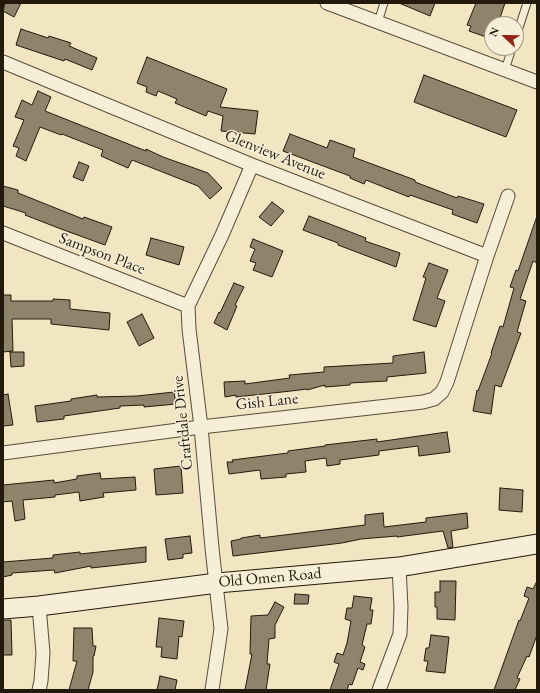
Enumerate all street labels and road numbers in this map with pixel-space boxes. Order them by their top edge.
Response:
street label: Glenview Avenue [222,126,328,184]
street label: Sampson Place [56,229,148,279]
street label: Craftdale Drive [168,375,198,471]
street label: Gish Lane [235,389,299,415]
street label: Old Omen Road [218,564,322,592]

